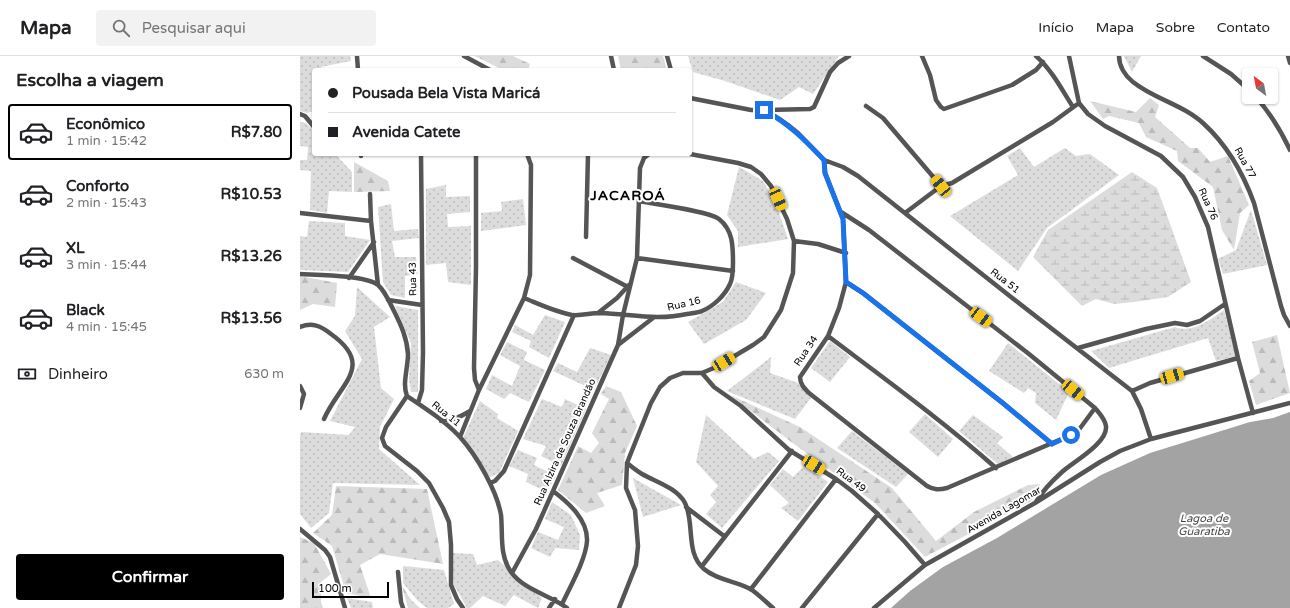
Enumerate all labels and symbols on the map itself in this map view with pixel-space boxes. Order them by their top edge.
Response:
north arrow [1242,68,1278,104]
route end [755,101,773,119]
street label: Rua 77 [1232,145,1258,181]
car [929,173,953,199]
car [768,186,788,212]
street label: Rua 76 [1196,186,1220,222]
district label: JACAROÁ [589,187,666,204]
street label: Rua 43 [407,262,419,296]
street label: Rua 51 [988,266,1022,296]
street label: Rua 16 [666,294,702,314]
car [968,305,994,329]
street label: Rua 34 [792,334,820,368]
car [711,351,737,373]
car [1159,367,1185,385]
street label: Rua Alzira de Souza Brandão [532,377,598,507]
car [1060,378,1086,402]
street label: Rua 11 [429,399,463,429]
route start [1062,426,1080,444]
car [801,454,827,476]
street label: Rua 49 [834,465,868,495]
street label: Avenida Lagomar [965,484,1043,536]
water label: Lagoa de Guaratiba [1178,512,1231,538]
scale bar [312,580,389,599]

